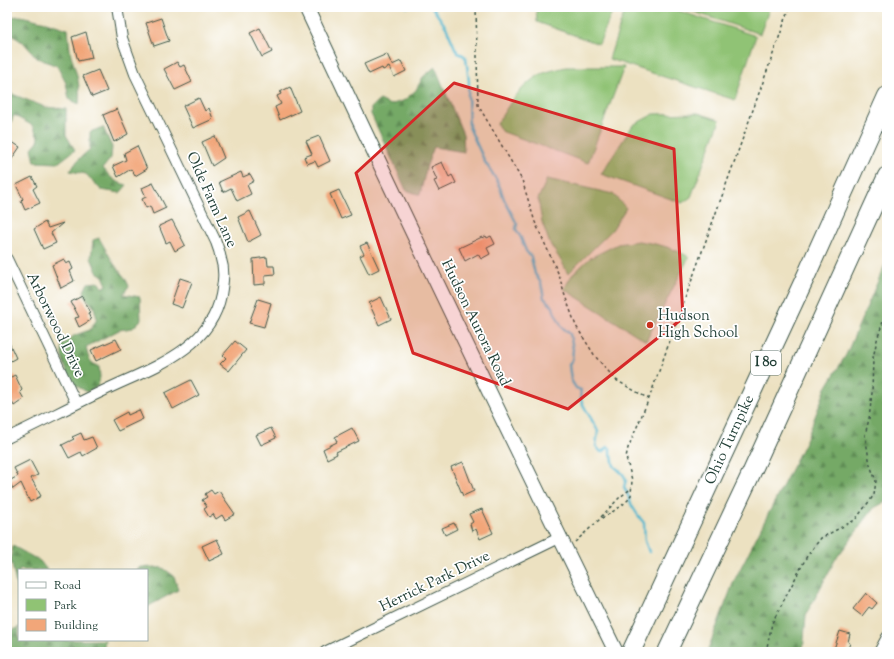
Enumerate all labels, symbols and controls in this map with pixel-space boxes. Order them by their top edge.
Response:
street label: Olde Farm Lane [180,149,242,251]
street label: Hudson Aurora Road [435,256,515,390]
street label: Arborwood Drive [20,269,90,381]
place label: Hudson High School [658,306,738,344]
marker: Hudson High School [645,320,655,330]
road number: I 80 [751,351,781,375]
street label: Ohio Turnpike [700,391,760,488]
street label: Herrick Park Drive [376,546,494,618]
legend [18,569,148,641]
text: Road [54,577,81,595]
text: Park [54,597,77,615]
text: Building [54,617,98,635]

